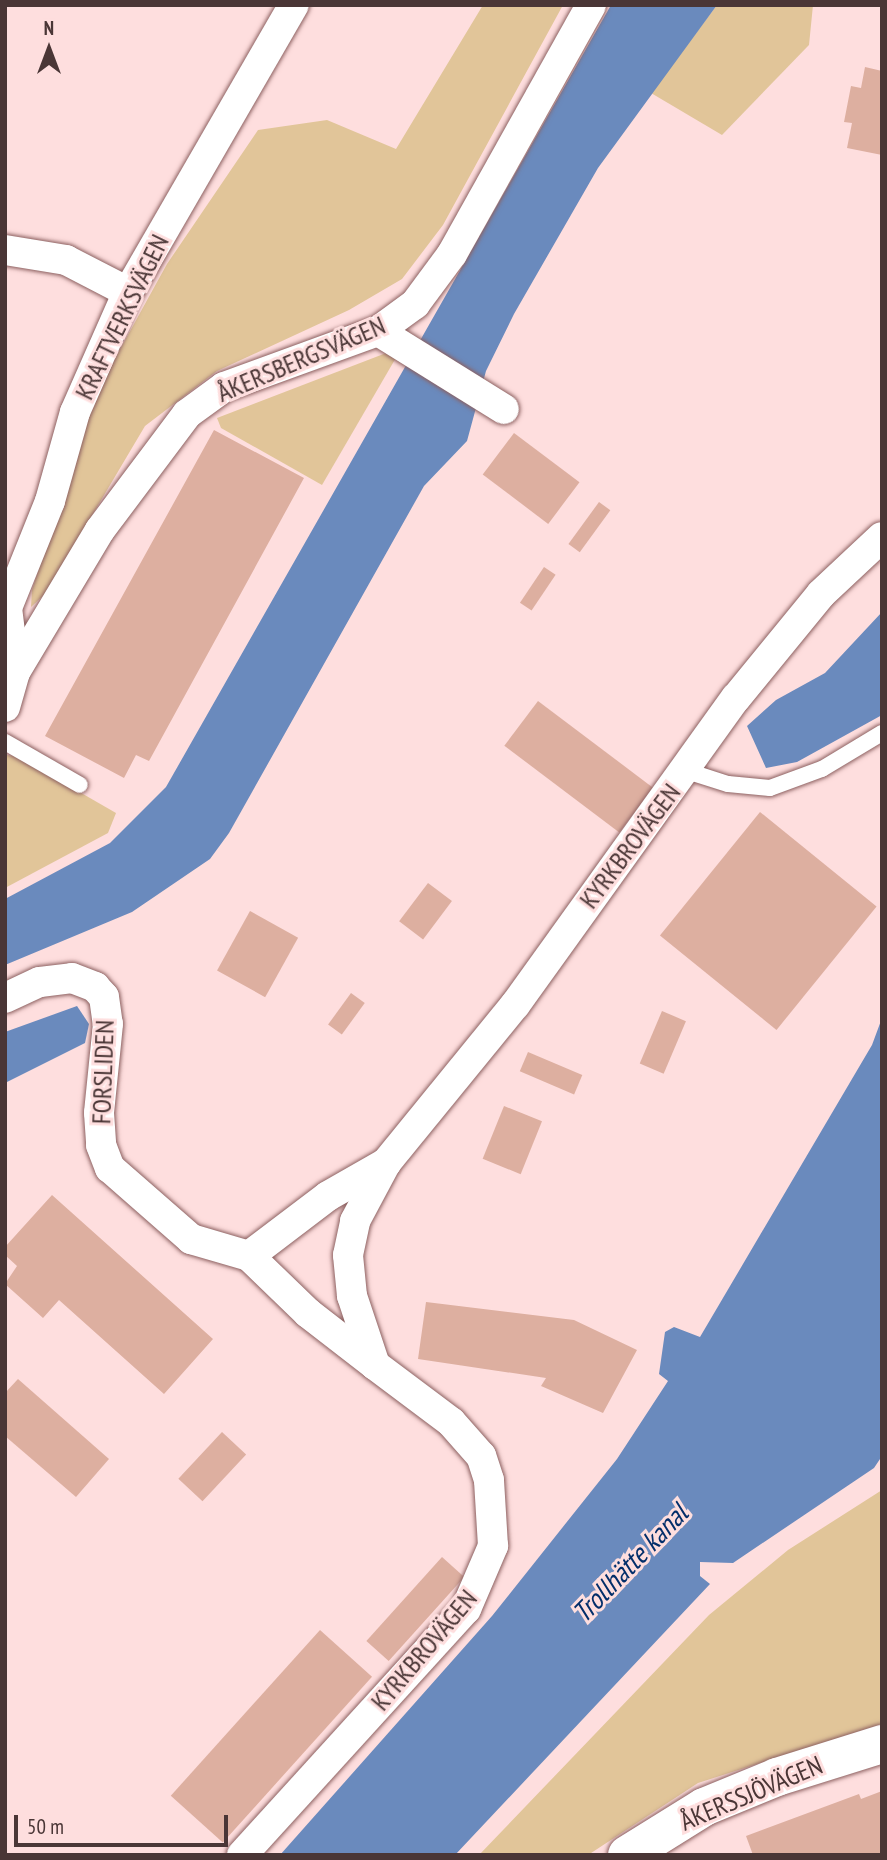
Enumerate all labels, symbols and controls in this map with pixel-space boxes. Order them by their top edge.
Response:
north arrow [14,14,84,84]
text: N [44,16,54,40]
street label: KRAFTVERKSVÄGEN [69,230,175,404]
street label: ÅKERSBERGSVÄGEN [212,310,390,408]
street label: KYRKBROVÄGEN [573,778,687,914]
street label: FORSLIDEN [86,1019,120,1125]
water label: Trollhätte kanal [565,1497,695,1629]
street label: KYRKBROVÄGEN [365,1583,483,1717]
street label: ÅKERSSJÖVÄGEN [675,1749,827,1837]
scale bar [18,1800,231,1844]
text: 50 m [27,1813,64,1840]

